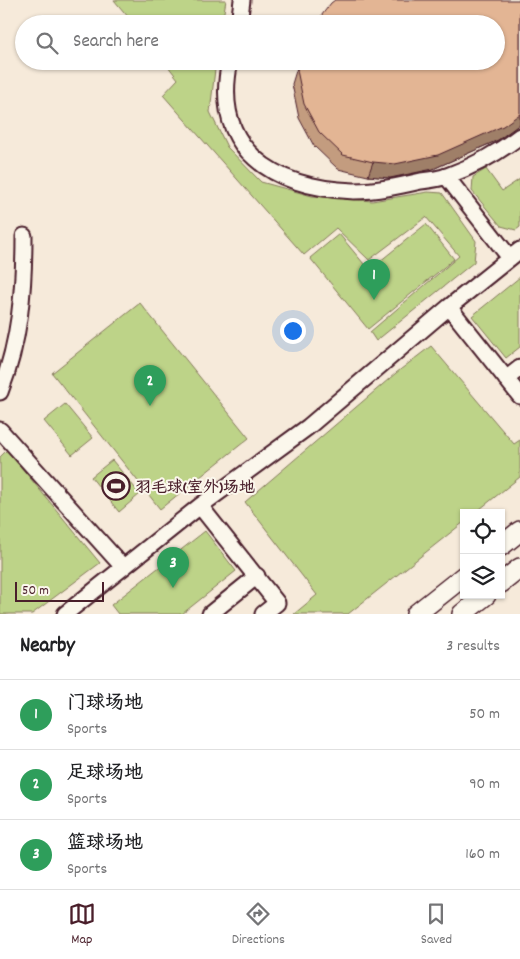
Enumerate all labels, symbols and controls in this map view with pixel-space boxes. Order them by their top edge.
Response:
search box [15,15,505,70]
icon: search [33,29,61,57]
text: Search here [73,29,159,56]
pin: 1 [358,259,390,300]
your location [280,318,306,344]
pin: 2 [134,365,166,406]
sports icon: 羽毛球(室外)场地 [101,471,131,501]
place label: 羽毛球(室外)场地 [135,477,255,500]
map controls [460,509,505,599]
button: locate [460,509,505,554]
pin: 3 [157,547,189,588]
button: layers [460,554,505,599]
scale bar [15,579,104,602]
text: 50 m [22,581,49,601]
text: Nearby [20,632,75,662]
text: 3 results [446,635,500,658]
text: 门球场地 [67,691,143,718]
text: 1 [34,703,38,726]
text: 50 m [469,703,500,726]
text: Sports [67,718,107,741]
text: 足球场地 [67,761,143,788]
text: 2 [33,773,40,796]
text: 90 m [469,773,500,796]
text: Sports [67,788,107,811]
text: 篮球场地 [67,831,143,858]
text: 3 [32,843,40,866]
text: 160 m [465,843,500,866]
text: Sports [67,858,107,881]
tab: Map [68,900,96,950]
tab: Directions [232,900,285,950]
tab: Saved [421,900,452,950]

